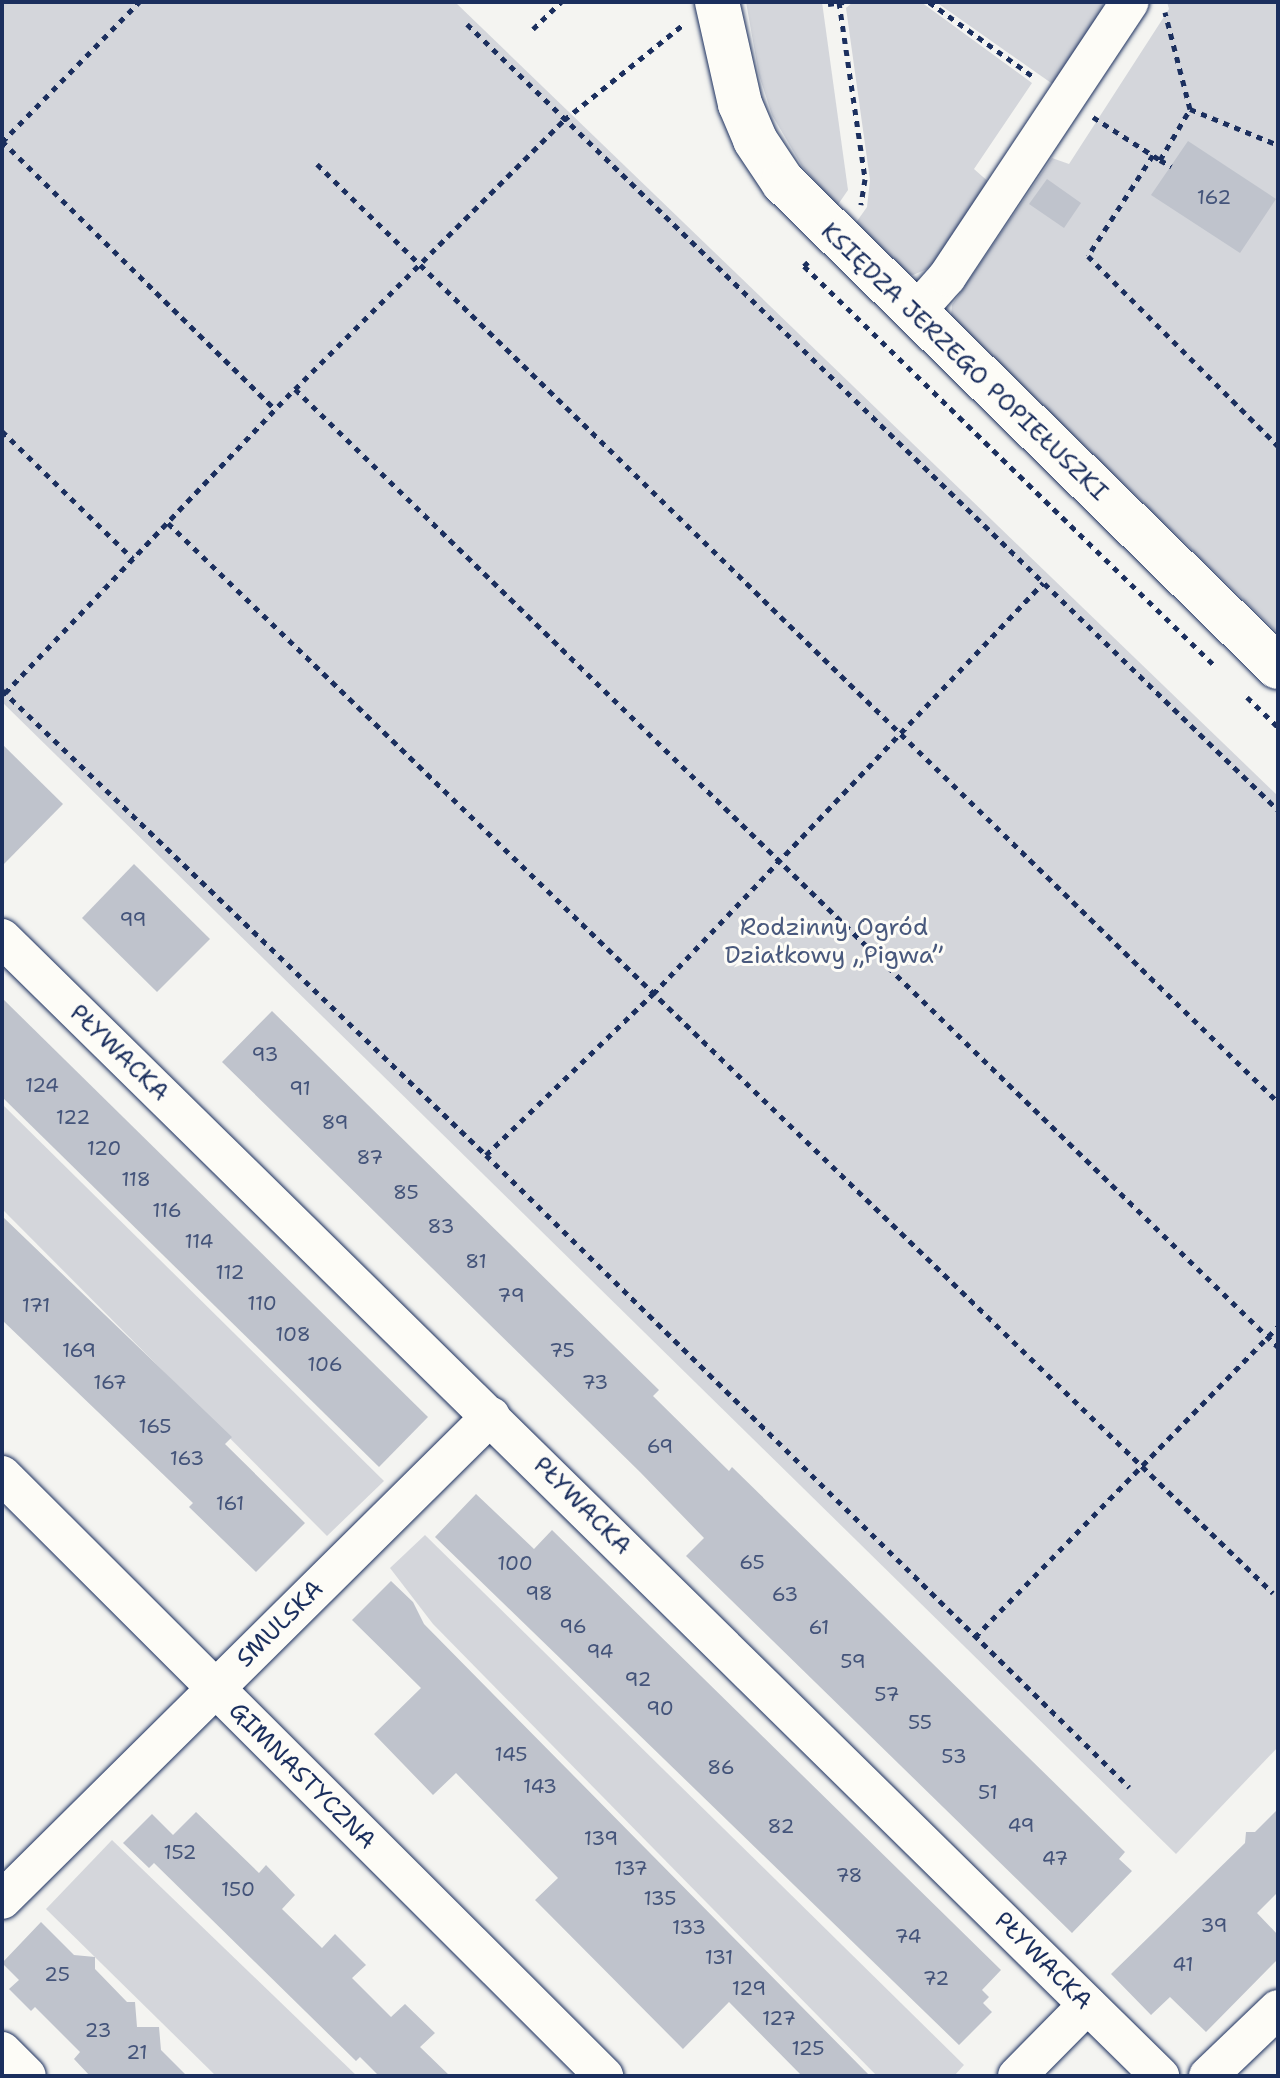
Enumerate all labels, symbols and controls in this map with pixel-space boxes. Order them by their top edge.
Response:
house number: 162 [1197,185,1231,209]
street label: KSIĘDZA JERZEGO POPIEŁUSZKI [815,217,1113,507]
house number: 99 [119,907,147,931]
park label: Rodzinny Ogród Działkowy „Pigwa” [725,914,943,970]
street label: PŁYWACKA [63,999,175,1107]
house number: 93 [251,1042,279,1066]
house number: 124 [25,1073,59,1097]
house number: 91 [289,1076,311,1100]
house number: 122 [56,1105,90,1129]
house number: 89 [322,1110,348,1134]
house number: 120 [87,1136,121,1160]
house number: 87 [357,1145,383,1169]
house number: 118 [121,1167,151,1191]
house number: 85 [393,1180,419,1204]
house number: 116 [152,1198,182,1222]
house number: 83 [428,1214,454,1238]
house number: 114 [184,1229,214,1253]
house number: 81 [465,1249,487,1273]
house number: 112 [216,1260,244,1284]
house number: 79 [497,1283,525,1307]
house number: 110 [247,1291,277,1315]
house number: 171 [22,1293,50,1317]
house number: 108 [275,1322,311,1346]
house number: 169 [62,1338,96,1362]
house number: 75 [549,1338,575,1362]
house number: 106 [307,1352,343,1376]
house number: 167 [93,1370,127,1394]
house number: 73 [582,1370,608,1394]
house number: 165 [138,1414,172,1438]
house number: 69 [647,1434,673,1458]
house number: 163 [170,1446,204,1470]
street label: PŁYWACKA [527,1451,637,1561]
house number: 161 [216,1491,244,1515]
house number: 65 [739,1550,765,1574]
house number: 100 [497,1551,533,1575]
street label: SMULSKA [231,1575,329,1673]
house number: 98 [525,1581,553,1605]
house number: 63 [772,1582,798,1606]
house number: 96 [559,1614,587,1638]
house number: 61 [809,1615,829,1639]
house number: 94 [586,1639,614,1663]
house number: 59 [840,1649,866,1673]
house number: 92 [625,1667,651,1691]
house number: 57 [874,1682,900,1706]
house number: 90 [646,1696,674,1720]
street label: GIMNASTYCZNA [223,1697,381,1855]
house number: 55 [908,1710,932,1734]
house number: 145 [494,1742,528,1766]
house number: 53 [941,1744,967,1768]
house number: 86 [707,1755,735,1779]
house number: 143 [523,1774,557,1798]
house number: 51 [978,1780,998,1804]
house number: 49 [1007,1813,1035,1837]
house number: 82 [768,1814,794,1838]
house number: 139 [584,1826,618,1850]
house number: 152 [163,1840,197,1864]
house number: 47 [1042,1846,1068,1870]
house number: 137 [614,1856,648,1880]
house number: 78 [835,1863,863,1887]
house number: 150 [221,1877,255,1901]
house number: 135 [643,1886,677,1910]
street label: PŁYWACKA [988,1906,1098,2016]
house number: 39 [1201,1913,1227,1937]
house number: 133 [672,1915,706,1939]
house number: 74 [894,1924,922,1948]
house number: 131 [705,1945,733,1969]
house number: 41 [1172,1952,1194,1976]
house number: 25 [44,1962,70,1986]
house number: 72 [923,1966,949,1990]
house number: 129 [732,1976,766,2000]
house number: 127 [762,2006,796,2030]
house number: 23 [85,2018,111,2042]
house number: 125 [791,2036,825,2060]
house number: 21 [126,2040,148,2064]

